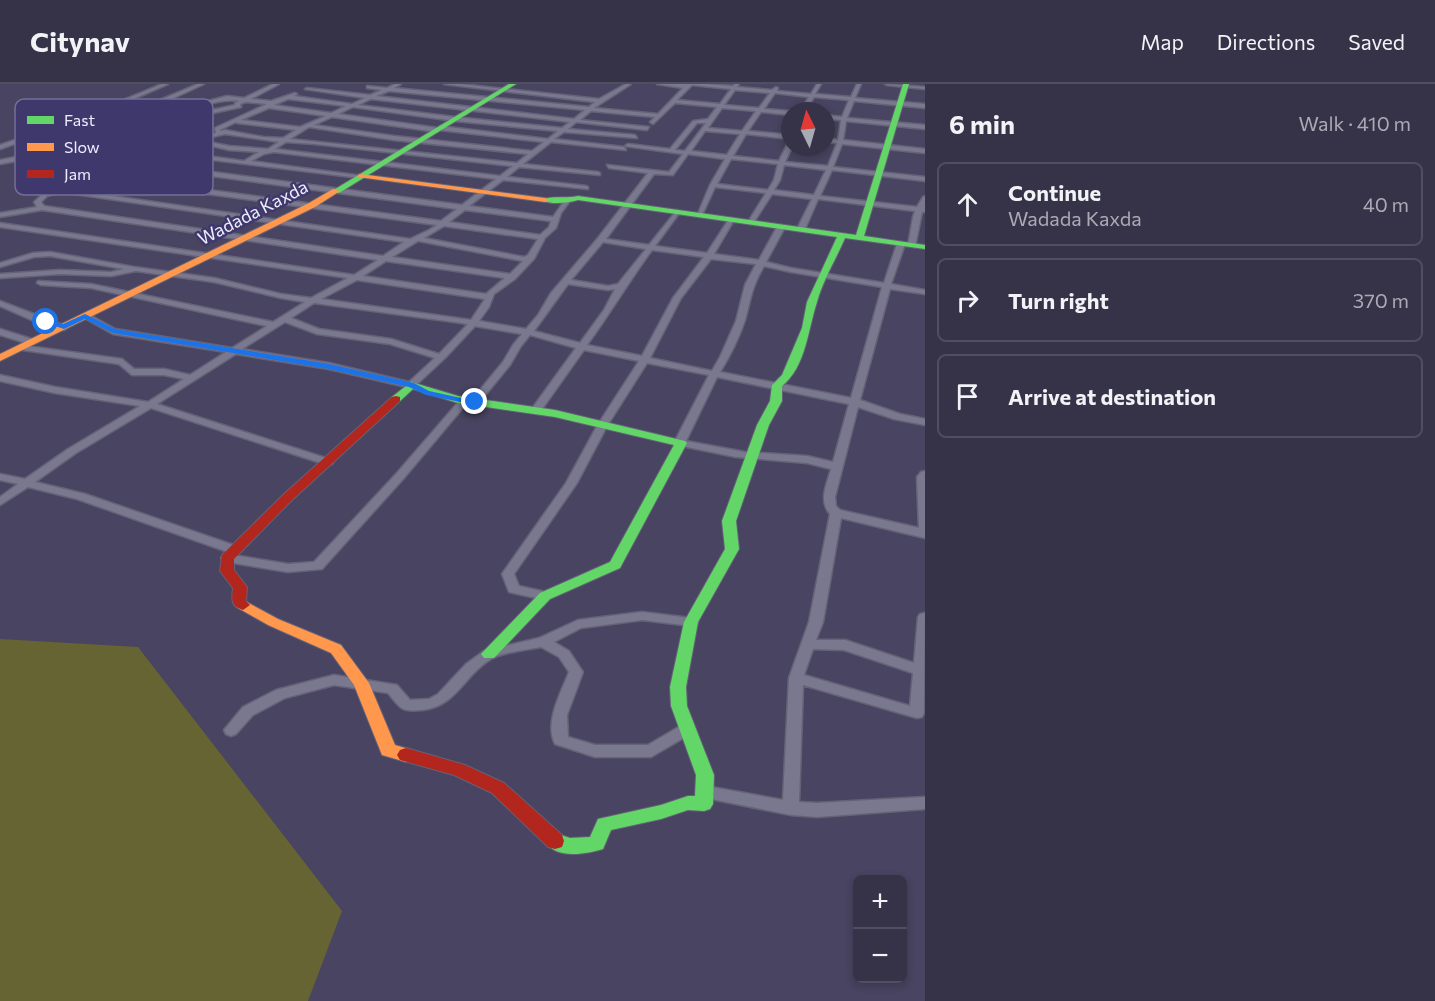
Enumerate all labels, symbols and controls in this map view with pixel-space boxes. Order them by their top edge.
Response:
text: Citynav [30,24,130,58]
text: Map [1141,29,1184,54]
text: Directions [1217,29,1315,54]
text: Saved [1348,29,1405,54]
legend [15,99,213,195]
north arrow [781,102,835,156]
text: 6 min [949,108,1015,139]
text: Fast [64,110,95,129]
text: Walk · 410 m [1299,111,1411,135]
text: Slow [64,137,100,156]
text: Jam [64,164,91,183]
street label: Wadada Kaxda [194,175,311,249]
text: Continue [1008,179,1101,206]
icon: ahead [951,188,984,221]
text: 40 m [1363,192,1409,216]
text: Wadada Kaxda [1008,206,1142,230]
icon: right [951,284,984,317]
text: Turn right [1008,287,1109,314]
text: 370 m [1353,288,1409,312]
route start [32,308,58,334]
icon: arrive [951,380,984,413]
text: Arrive at destination [1008,383,1216,410]
route end [461,388,487,414]
map controls [853,875,907,983]
button: + [853,875,907,929]
button: − [853,929,907,983]

